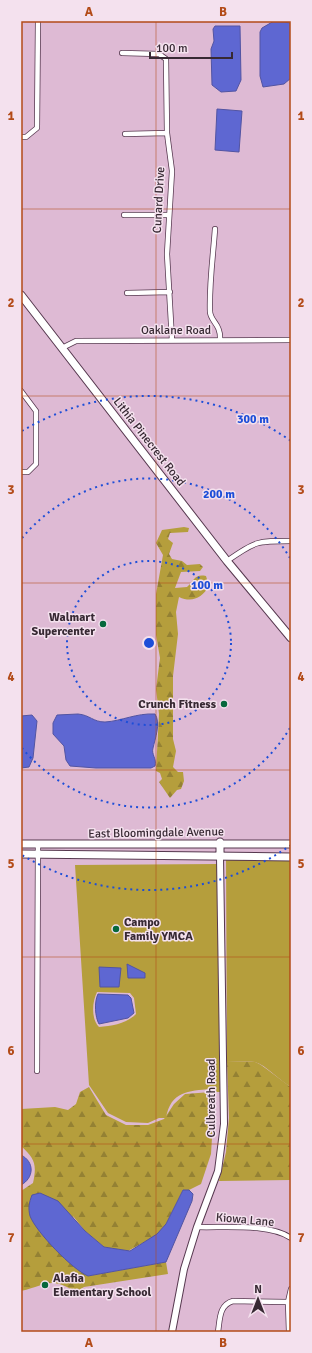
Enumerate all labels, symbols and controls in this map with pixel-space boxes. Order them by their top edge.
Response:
text: A [85,4,94,20]
text: B [219,4,227,20]
scale bar [150,34,232,60]
text: 100 m [156,41,188,56]
text: 1 [7,108,15,124]
text: 1 [297,108,305,124]
street label: Cunard Drive [150,166,168,234]
text: 2 [7,295,15,311]
text: 2 [297,295,305,311]
street label: Oaklane Road [141,323,211,338]
street label: Lithia Pinecrest Road [110,395,188,489]
text: 300 m [237,412,269,427]
text: 3 [7,482,15,498]
text: 3 [297,482,305,498]
text: 200 m [203,487,235,502]
text: 100 m [191,578,223,593]
place label: Walmart Supercenter [31,610,96,639]
marker: Walmart Supercenter [98,619,108,629]
centre of rings [142,636,156,650]
text: 4 [7,669,15,685]
text: 4 [297,669,305,685]
place label: Crunch Fitness [138,697,217,712]
marker: Crunch Fitness [219,699,229,709]
street label: East Bloomingdale Avenue [88,824,224,842]
text: 5 [7,856,15,872]
text: 5 [297,856,305,872]
place label: Campo Family YMCA [124,915,193,944]
marker: Campo Family YMCA [111,924,121,934]
text: 6 [7,1043,15,1059]
text: 6 [297,1043,305,1059]
street label: Culbreath Road [204,1059,219,1137]
street label: Kiowa Lane [215,1210,275,1230]
text: 7 [7,1230,15,1246]
text: 7 [297,1230,305,1246]
place label: Alafia Elementary School [53,1271,152,1300]
north arrow [238,1279,278,1319]
marker: Alafia Elementary School [40,1280,50,1290]
text: N [254,1283,262,1296]
text: A [85,1335,94,1351]
text: B [219,1335,227,1351]

